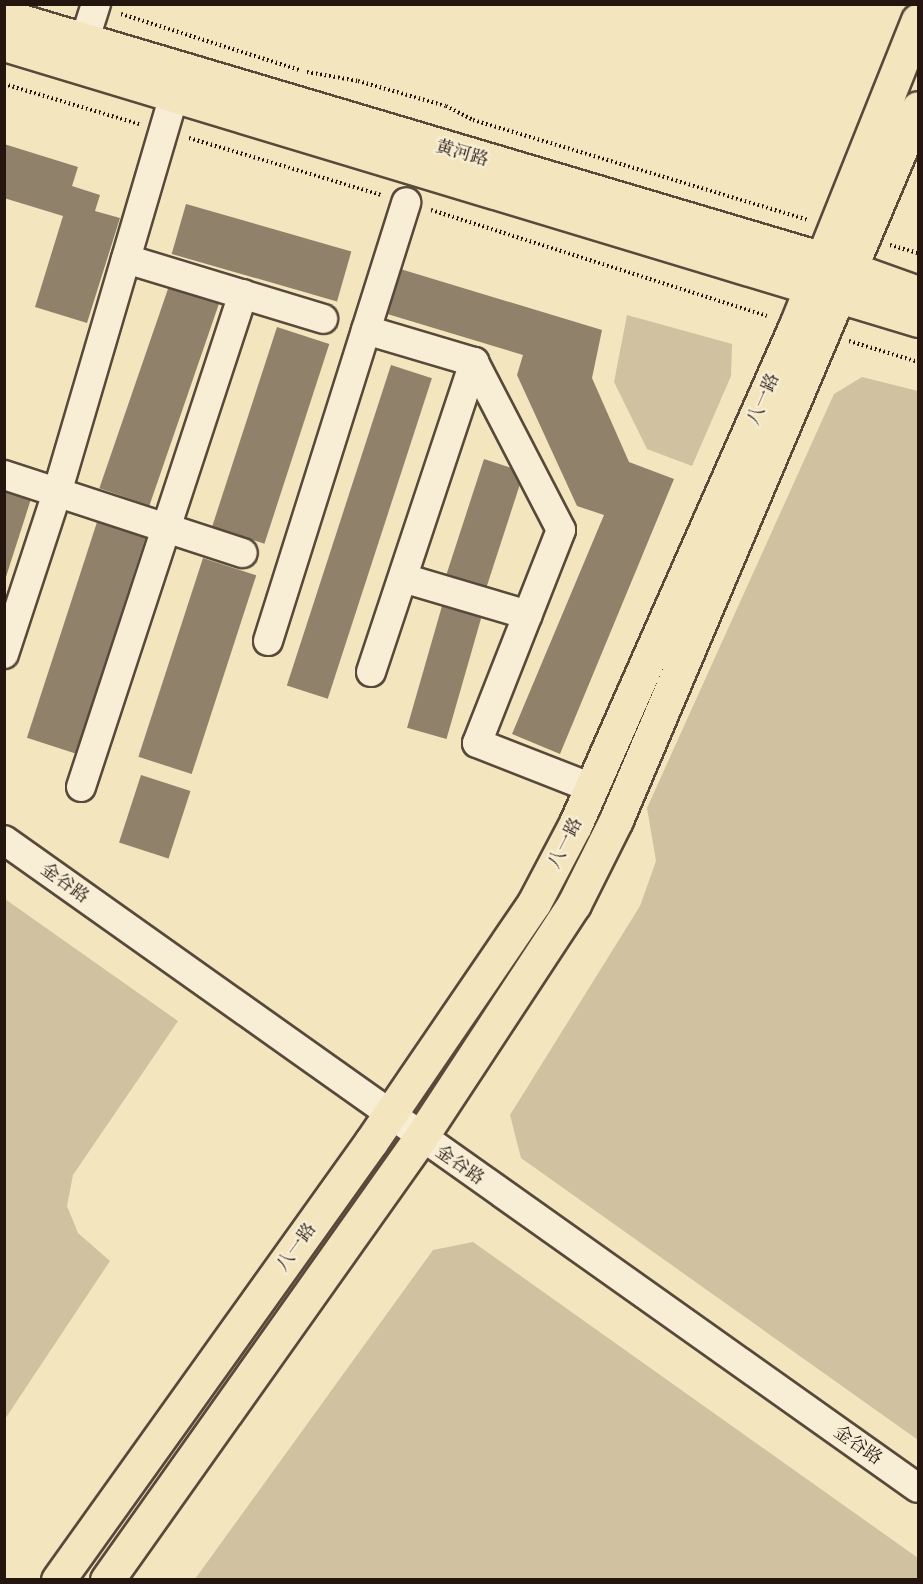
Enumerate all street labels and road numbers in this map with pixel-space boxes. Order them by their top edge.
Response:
street label: 黄河路 [433,135,491,171]
street label: 八一路 [742,370,784,428]
street label: 八一路 [543,814,587,872]
street label: 金谷路 [37,858,93,908]
street label: 金谷路 [432,1141,488,1189]
street label: 八一路 [271,1219,321,1275]
street label: 金谷路 [830,1421,886,1469]

